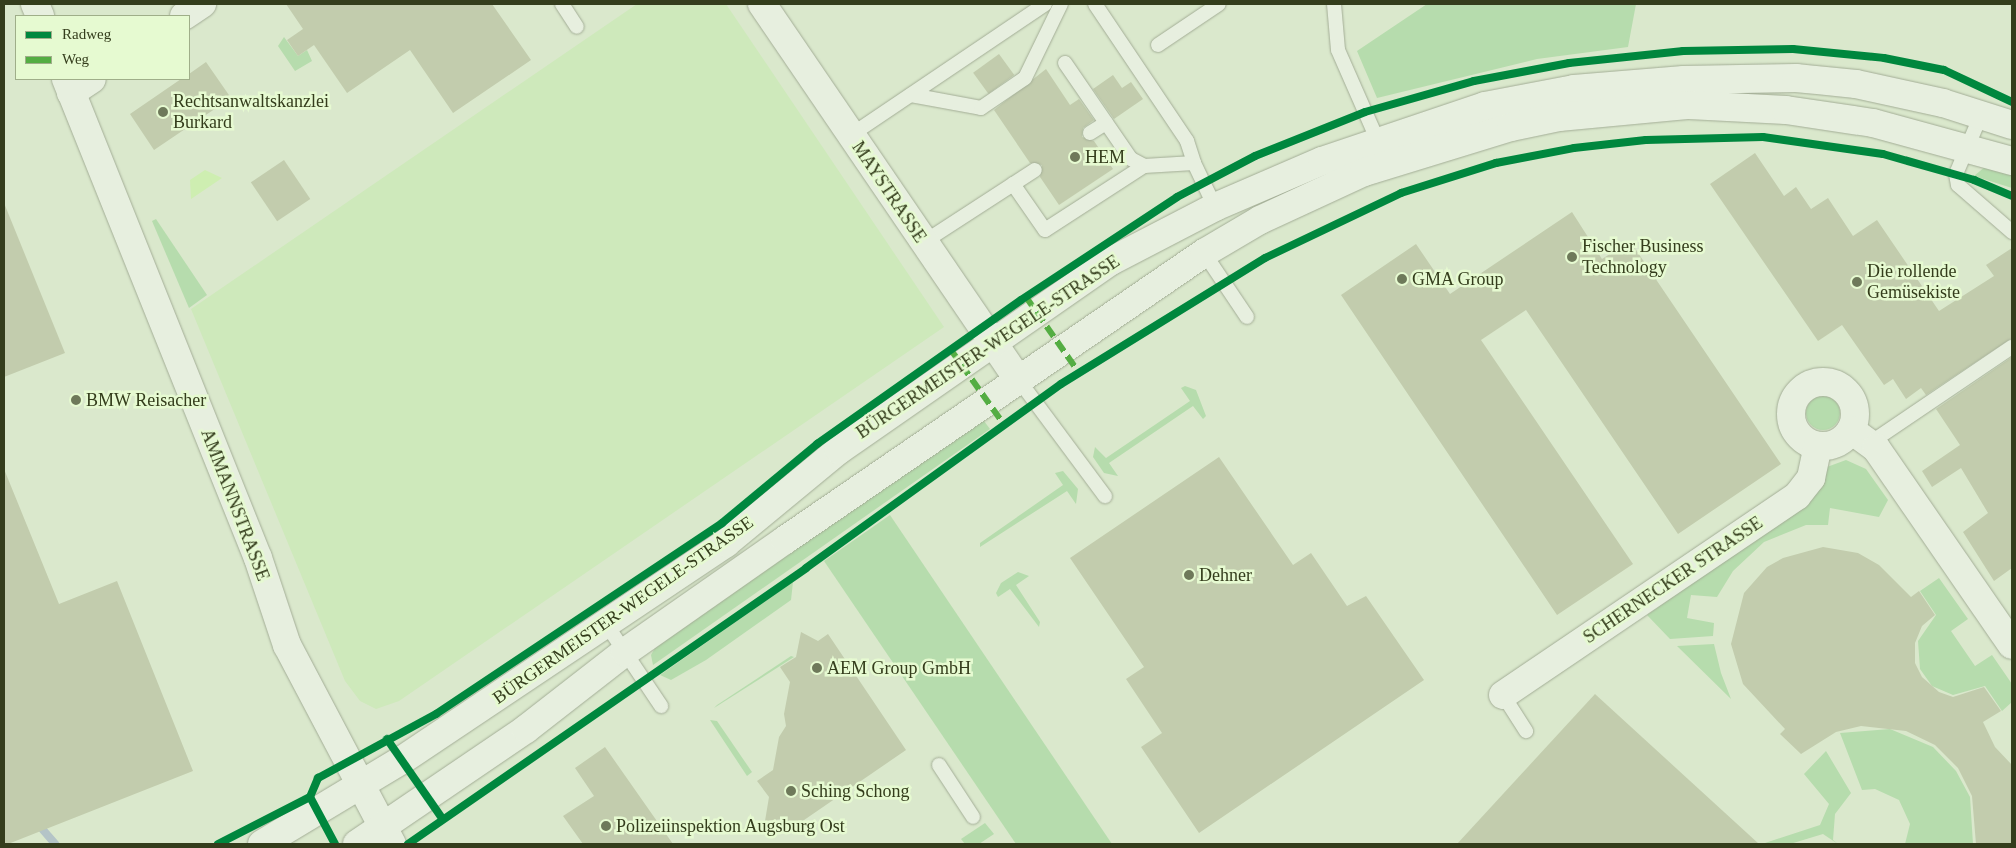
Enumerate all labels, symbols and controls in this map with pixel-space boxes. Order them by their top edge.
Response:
legend [15,15,190,80]
text: Radweg [62,26,111,42]
text: Weg [62,51,89,67]
place label: Rechtsanwaltskanzlei Burkard [173,91,329,134]
marker: Rechtsanwaltskanzlei Burkard [157,106,169,118]
street label: MAYSTRASSE [847,137,931,247]
place label: HEM [1085,146,1125,168]
marker: HEM [1069,151,1081,163]
place label: Fischer Business Technology [1582,236,1704,278]
street label: BÜRGERMEISTER-WEGELE-STRASSE [852,251,1124,443]
marker: Fischer Business Technology [1566,251,1578,263]
place label: Die rollende Gemüsekiste [1867,261,1960,304]
place label: GMA Group [1412,268,1504,290]
marker: GMA Group [1396,273,1408,285]
marker: Die rollende Gemüsekiste [1851,276,1863,288]
place label: BMW Reisacher [86,389,206,411]
marker: BMW Reisacher [70,394,82,406]
street label: AMMANNSTRASSE [196,426,274,584]
street label: BÜRGERMEISTER-WEGELE-STRASSE [489,511,757,709]
street label: SCHERNECKER STRASSE [1579,512,1767,648]
place label: Dehner [1199,564,1252,586]
marker: Dehner [1183,569,1195,581]
place label: AEM Group GmbH [827,657,971,679]
marker: AEM Group GmbH [811,662,823,674]
place label: Sching Schong [801,780,910,802]
marker: Sching Schong [785,785,797,797]
place label: Polizeiinspektion Augsburg Ost [616,815,846,837]
marker: Polizeiinspektion Augsburg Ost [600,820,612,832]

